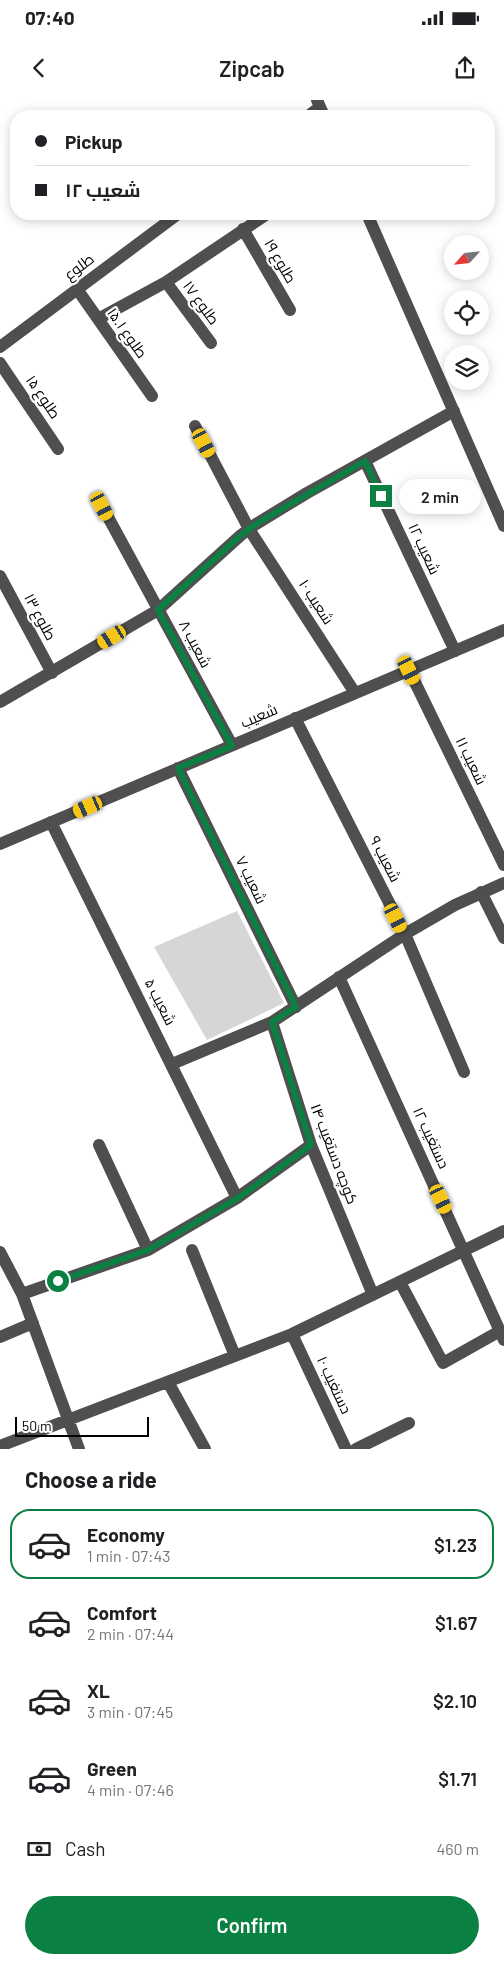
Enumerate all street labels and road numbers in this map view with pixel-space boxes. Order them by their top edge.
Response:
street label: طلوع ۱۹ [258,235,301,287]
street label: طلوع [60,249,99,286]
street label: طلوع ۱۷ [177,277,224,330]
street label: طلوع ۱۵.۱ [102,304,152,363]
street label: طلوع ۱۵ [20,371,65,423]
street label: شعیب ۱۲ [405,520,445,577]
street label: شعیب ۱۰ [296,576,338,627]
street label: طلوع ۱۳ [18,590,61,644]
street label: شعیب ۸ [176,617,216,670]
street label: شعیب [237,699,280,731]
street label: شعیب ۱۱ [453,734,491,787]
street label: شعیب ۹ [367,832,405,885]
street label: شعیب ۷ [233,853,271,906]
street label: شعیب ۵ [142,975,180,1028]
street label: کوچه دستغیب ۱۴ [306,1101,362,1207]
street label: دستغیب ۱۲ [410,1104,454,1171]
street label: دستغیب ۱۰ [314,1353,356,1416]

